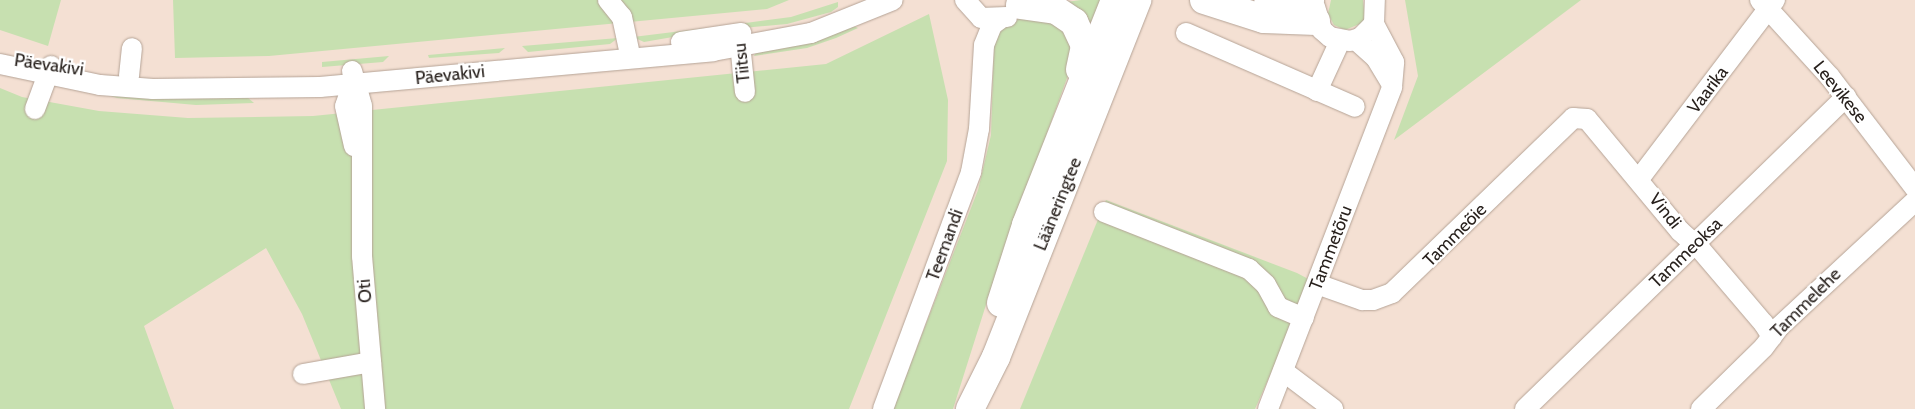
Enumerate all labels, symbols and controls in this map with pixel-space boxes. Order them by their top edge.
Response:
street label: Tiitsu [729,42,755,84]
street label: Päevakivi [13,49,85,81]
street label: Leevikese [1809,57,1871,127]
street label: Päevakivi [414,61,486,89]
street label: Vaarika [1683,62,1733,118]
street label: Lääneringtee [1030,154,1086,254]
street label: Vindi [1644,189,1686,233]
street label: Tammeõie [1419,199,1491,271]
street label: Tammetõru [1305,203,1357,293]
street label: Teemandi [922,206,968,284]
street label: Tammeoksa [1645,213,1727,293]
street label: Tammelehe [1766,263,1846,343]
street label: Oti [353,278,377,304]

